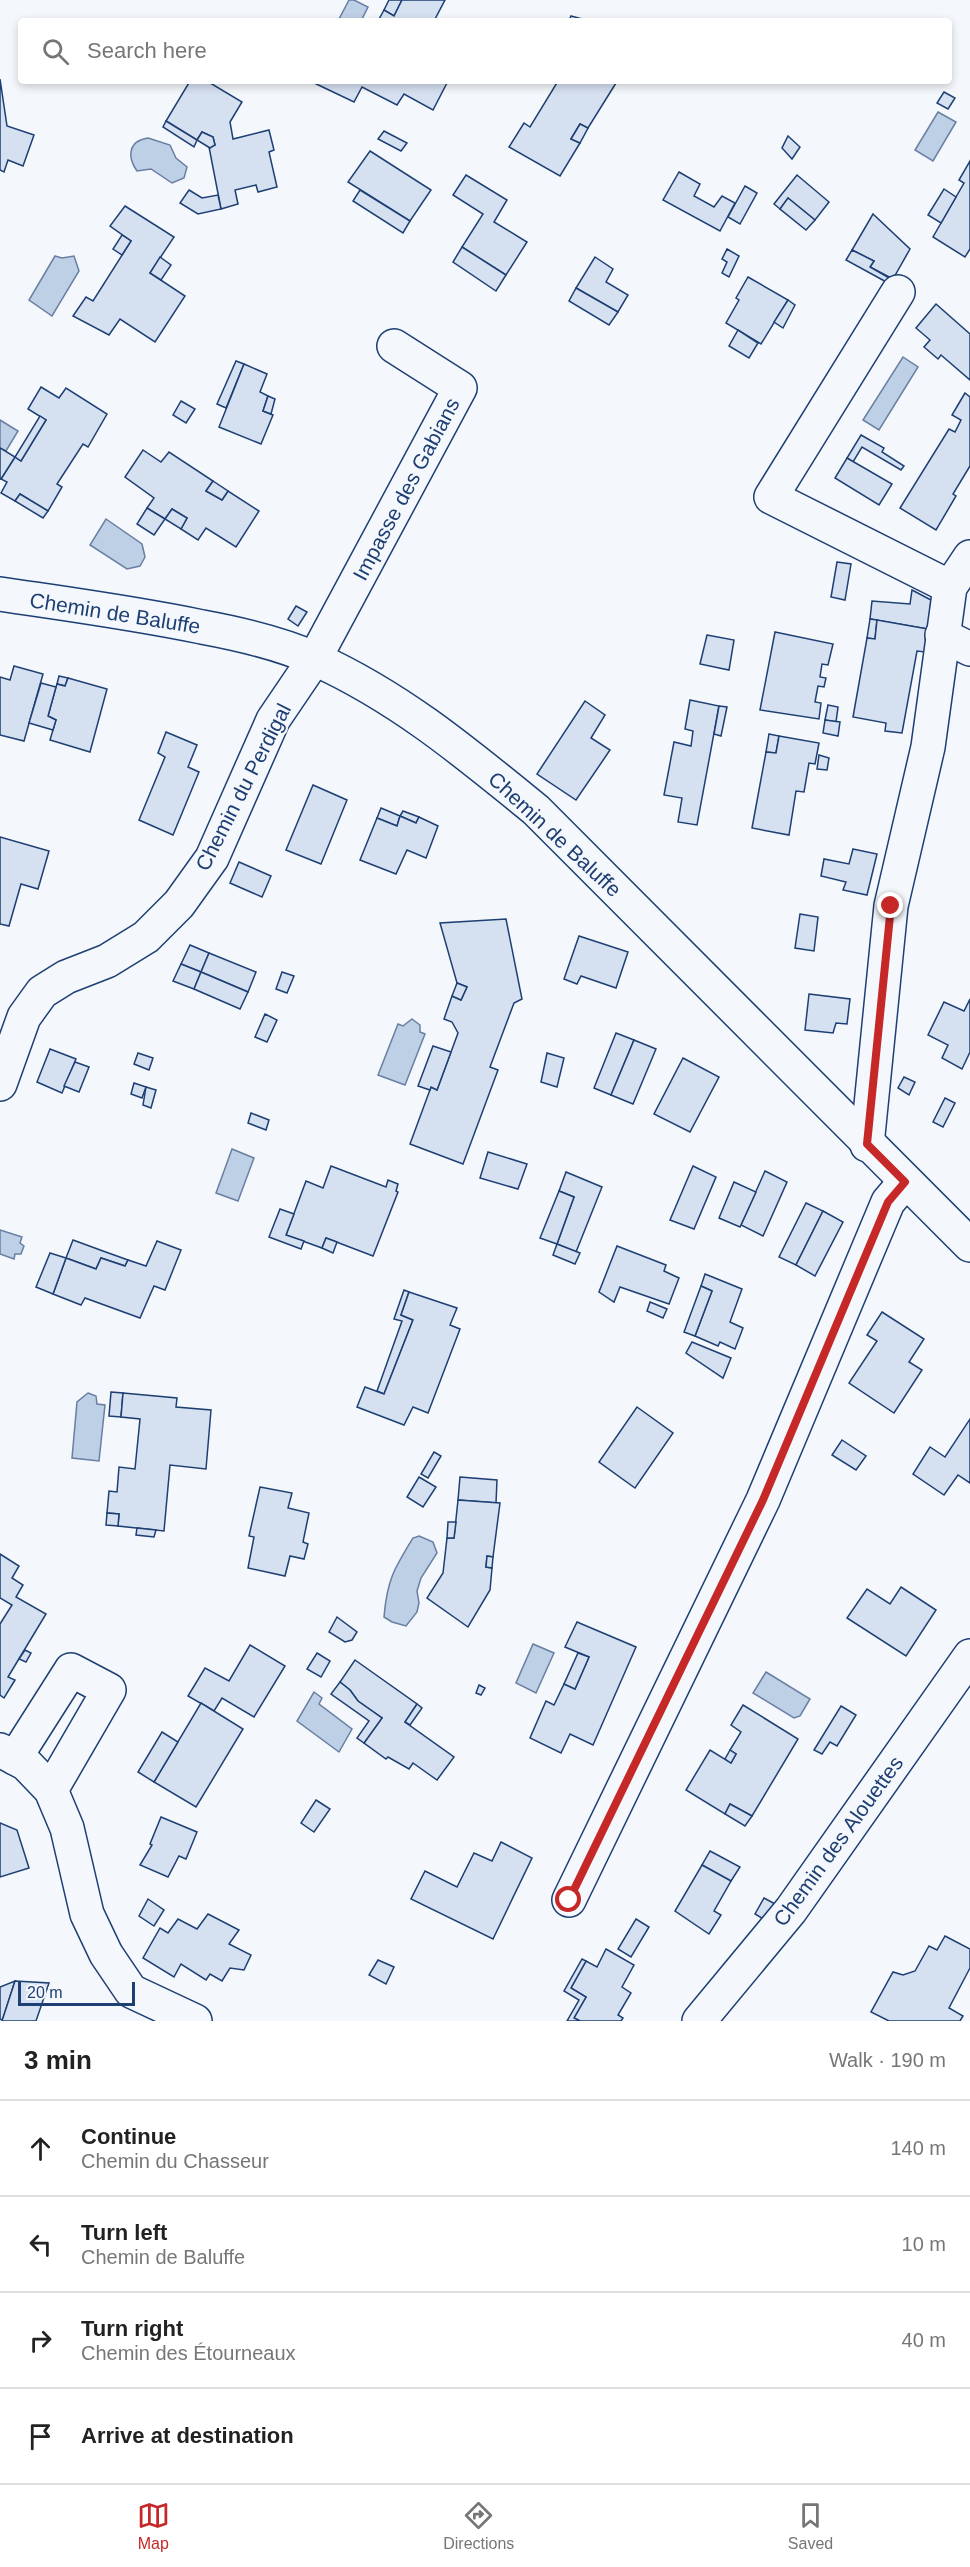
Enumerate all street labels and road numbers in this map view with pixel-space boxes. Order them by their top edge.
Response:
street label: Impasse des Gabians [348,394,464,584]
street label: Chemin de Baluffe [28,588,202,638]
street label: Chemin du Perdigal [191,700,295,874]
street label: Chemin de Baluffe [484,767,626,901]
street label: Chemin des Alouettes [769,1752,907,1930]

